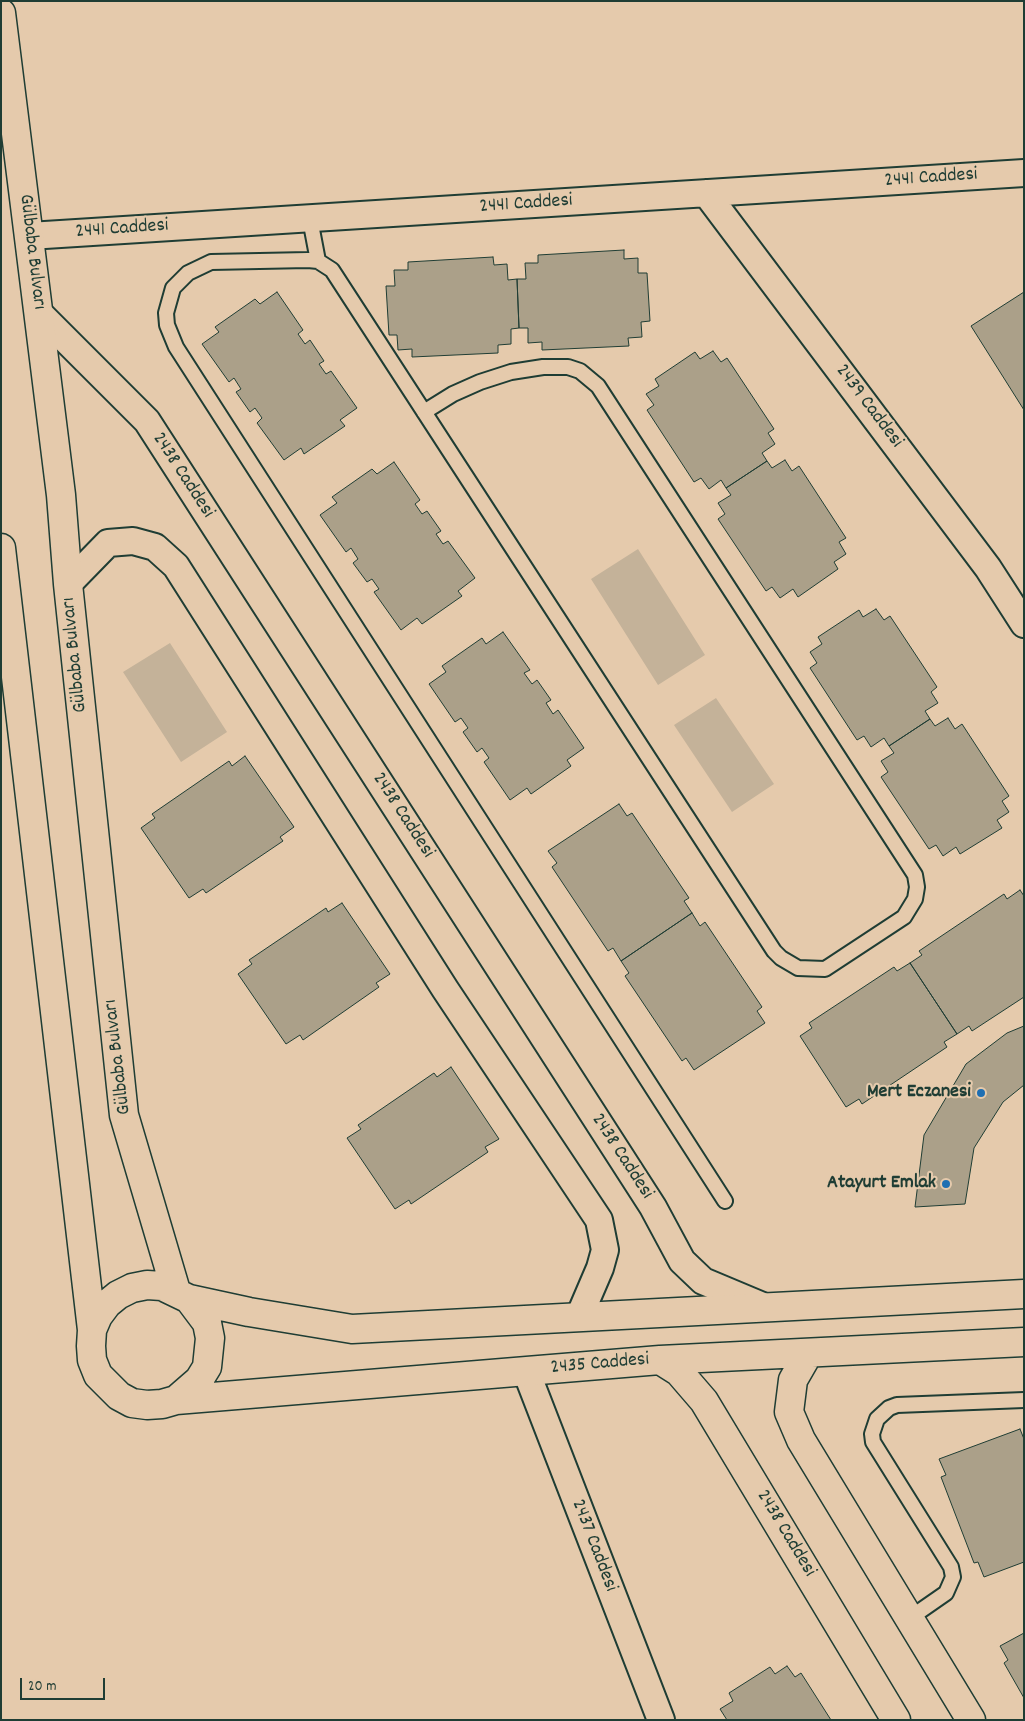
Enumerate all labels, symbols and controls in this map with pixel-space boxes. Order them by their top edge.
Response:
street label: 2441 Caddesi [884,164,978,194]
street label: 2441 Caddesi [479,190,573,220]
street label: Gülbaba Bulvarı [12,193,50,311]
street label: 2441 Caddesi [75,215,169,245]
street label: 2439 Caddesi [829,360,907,454]
street label: 2438 Caddesi [145,429,219,523]
street label: Gülbaba Bulvarı [58,596,94,714]
street label: 2438 Caddesi [365,769,439,863]
street label: Gülbaba Bulvarı [100,998,138,1116]
place label: Mert Eczanesi [867,1081,971,1105]
marker: Mert Eczanesi [975,1087,987,1099]
street label: 2438 Caddesi [584,1110,658,1204]
place label: Atayurt Emlak [827,1172,936,1196]
marker: Atayurt Emlak [940,1178,952,1190]
street label: 2435 Caddesi [550,1349,650,1381]
street label: 2438 Caddesi [750,1486,820,1582]
street label: 2437 Caddesi [564,1496,622,1596]
scale bar [22,1668,108,1700]
text: 20 m [28,1676,56,1698]

